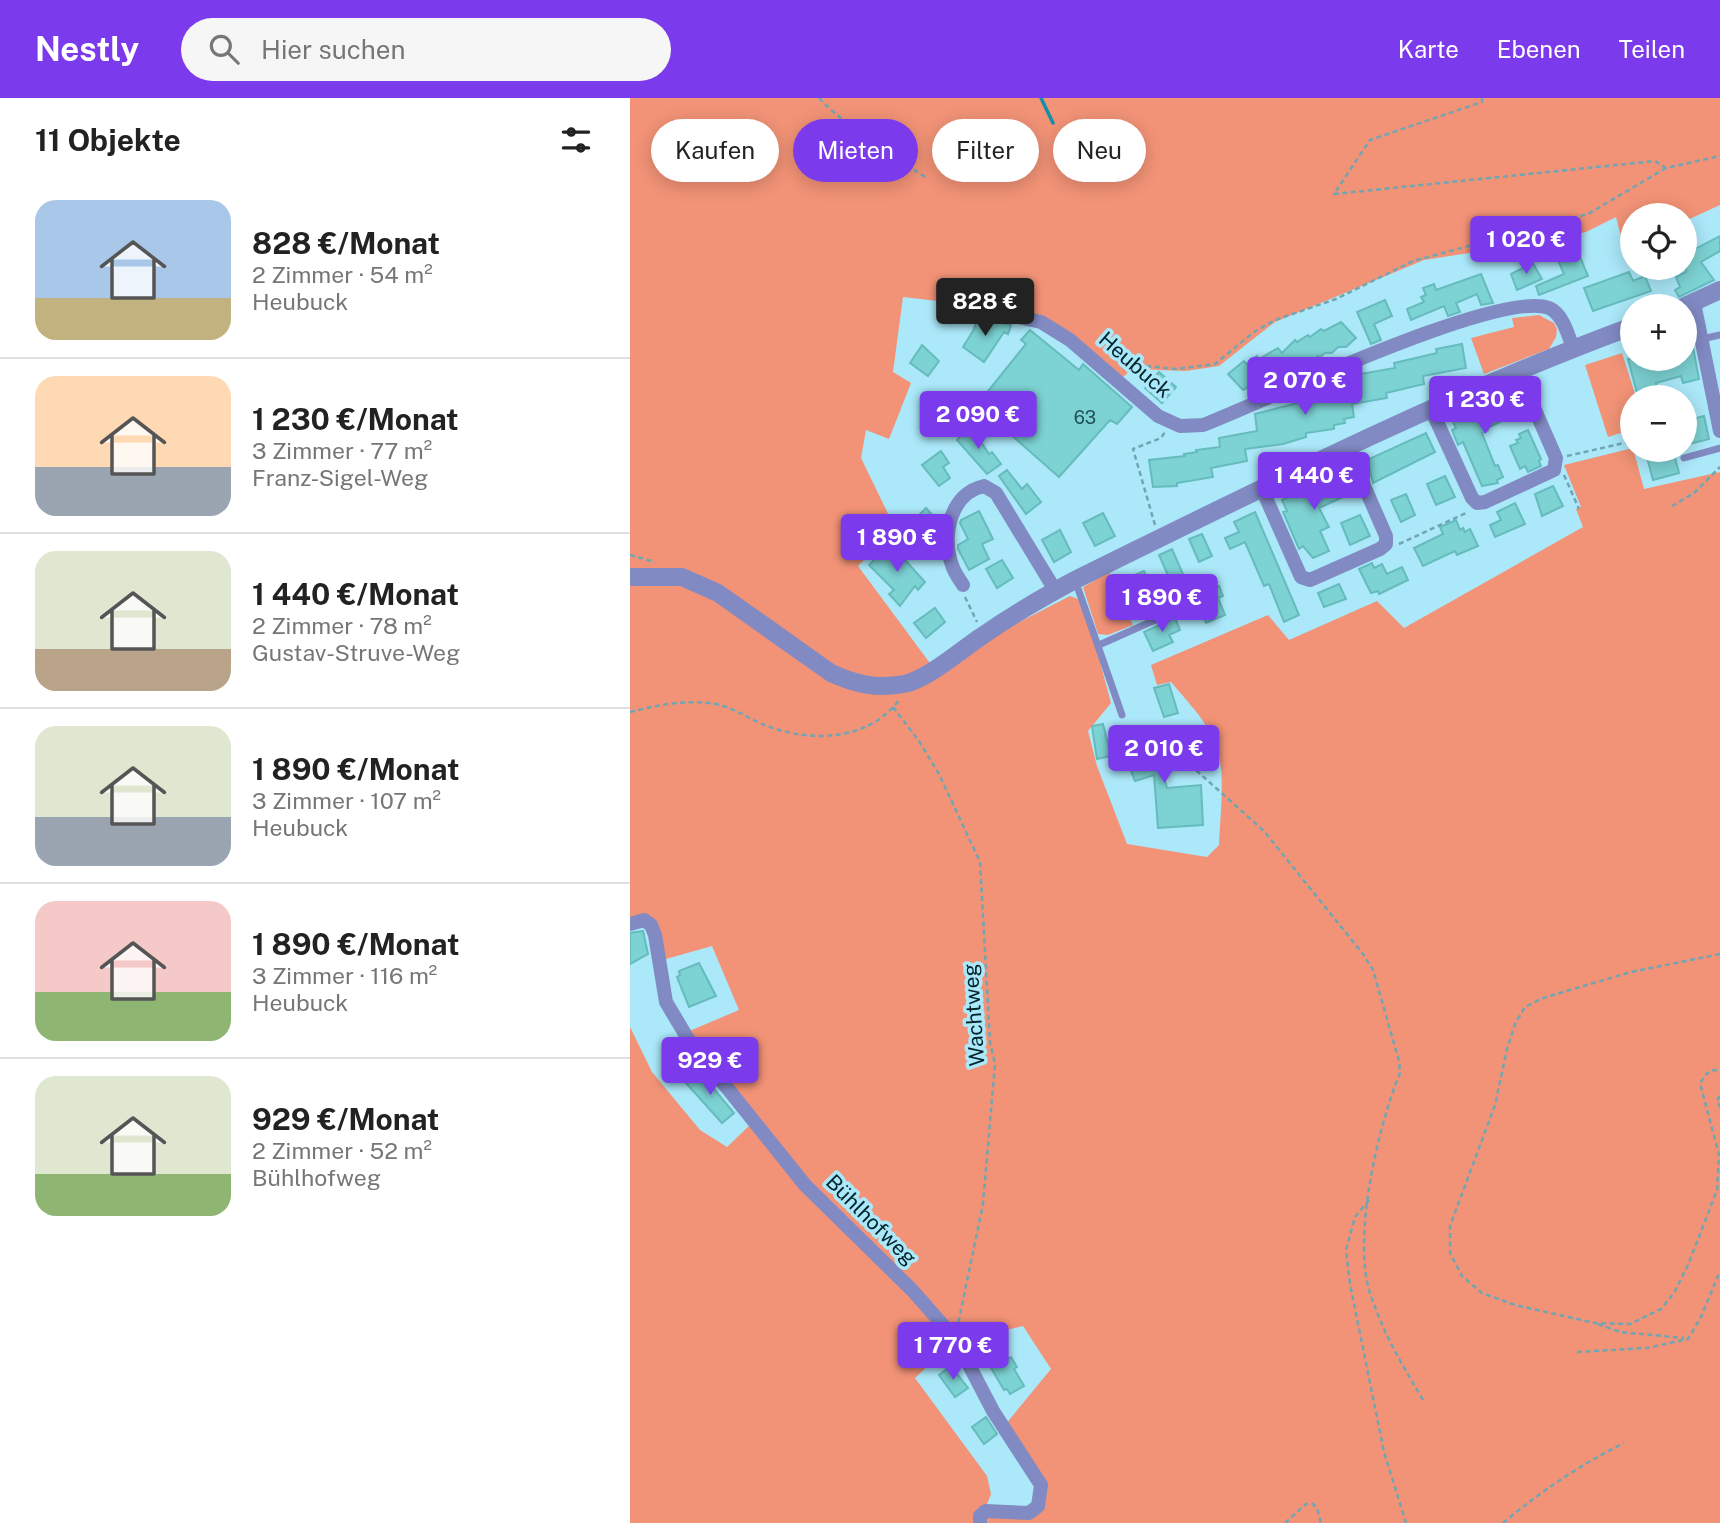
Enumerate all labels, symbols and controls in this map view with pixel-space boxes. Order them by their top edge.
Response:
search box [181,18,671,81]
text: Nestly [35,30,139,68]
icon: search [205,30,243,68]
text: Hier suchen [261,34,405,65]
text: Karte [1398,35,1459,63]
text: Ebenen [1497,35,1581,63]
text: Teilen [1619,35,1685,63]
chip: Kaufen [651,119,779,182]
chip: Mieten [793,119,918,182]
chip: Filter [932,119,1039,182]
chip: Neu [1053,119,1146,182]
icon: filters [557,121,595,159]
text: 11 Objekte [35,122,181,158]
map controls [1620,203,1697,462]
button: locate [1620,203,1697,280]
pin: 1 020 € [1461,216,1591,276]
text: 828 €/Monat [252,225,440,261]
text: 1 020 € [1486,225,1566,252]
icon: home [91,228,175,312]
text: 2 Zimmer · 54 m² [252,261,433,288]
pin: 828 € [936,278,1034,338]
text: 828 € [952,287,1018,314]
text: Heubuck [252,288,348,315]
button: + [1620,294,1697,371]
street label: Heubuck [1094,326,1177,403]
pin: 2 070 € [1240,358,1370,417]
text: 2 070 € [1263,366,1347,393]
pin: 1 230 € [1420,376,1550,436]
text: 1 230 € [1445,385,1525,412]
button: − [1620,385,1697,462]
pin: 2 090 € [913,392,1043,451]
text: 2 090 € [936,400,1020,427]
text: 1 230 €/Monat [252,401,459,437]
icon: home [91,404,175,488]
house number: 63 [1074,407,1096,428]
text: 3 Zimmer · 77 m² [252,437,432,464]
pin: 1 440 € [1249,452,1379,512]
text: 1 440 € [1274,461,1354,488]
text: Franz-Sigel-Weg [252,464,428,491]
pin: 1 890 € [832,514,962,574]
text: 1 890 € [857,523,937,550]
pin: 1 890 € [1097,574,1227,634]
text: 1 440 €/Monat [252,576,459,612]
icon: home [91,579,175,663]
text: 1 890 € [1122,583,1202,610]
text: 2 Zimmer · 78 m² [252,612,432,639]
text: Gustav-Struve-Weg [252,639,460,666]
pin: 2 010 € [1099,726,1229,785]
text: 2 010 € [1124,734,1204,761]
text: 1 890 €/Monat [252,751,459,787]
icon: home [91,754,175,838]
text: 3 Zimmer · 107 m² [252,787,441,814]
text: Heubuck [252,814,348,841]
text: 1 890 €/Monat [252,926,459,962]
icon: home [91,929,175,1013]
text: 3 Zimmer · 116 m² [252,962,437,989]
street label: Wachtweg [957,963,990,1067]
text: Heubuck [252,989,348,1016]
pin: 929 € [661,1038,759,1097]
text: 929 € [677,1046,743,1073]
text: 929 €/Monat [252,1101,439,1137]
icon: home [91,1104,175,1188]
text: 2 Zimmer · 52 m² [252,1137,432,1164]
text: Bühlhofweg [252,1164,381,1191]
street label: Bühlhofweg [821,1169,922,1270]
pin: 1 770 € [888,1322,1018,1382]
text: 1 770 € [914,1331,992,1358]

